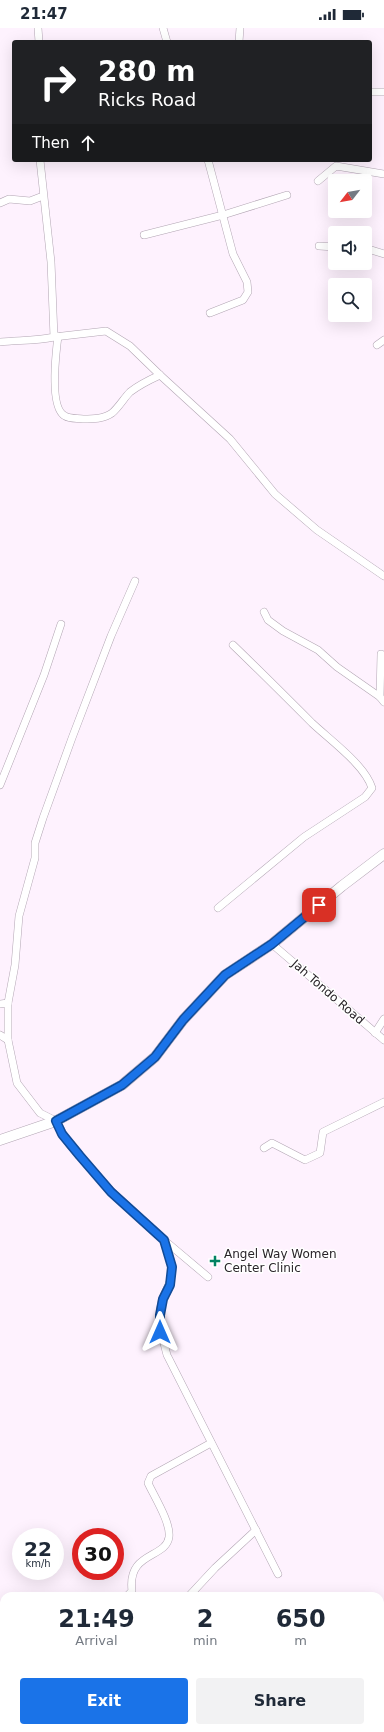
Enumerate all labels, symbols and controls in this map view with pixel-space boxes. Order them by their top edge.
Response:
text: 21:47 [20,5,68,23]
text: 280 m [98,55,195,88]
icon: right [32,56,84,108]
text: Ricks Road [98,89,196,110]
icon: ahead [77,132,99,154]
text: Then [32,134,69,152]
north arrow [328,174,372,218]
map controls [328,174,372,322]
button: sound [328,226,372,270]
button: search [328,278,372,322]
pin [302,888,336,922]
icon: arrive [308,894,330,916]
street label: Jah Tondo Road [288,956,367,1027]
place label: Angel Way Women Center Clinic [224,1247,337,1275]
marker: Angel Way Women Center Clinic [209,1255,221,1267]
position arrow [139,1311,181,1353]
speed limit sign: 30 [72,1528,124,1580]
text: 22 [24,1537,52,1561]
text: km/h [25,1558,51,1569]
text: 21:49 [58,1605,135,1633]
text: 2 [197,1605,213,1633]
text: 650 [276,1605,326,1633]
text: Arrival [75,1633,118,1648]
text: min [193,1633,217,1648]
text: m [294,1633,307,1648]
button: Exit [20,1678,188,1724]
button: Share [196,1678,364,1724]

